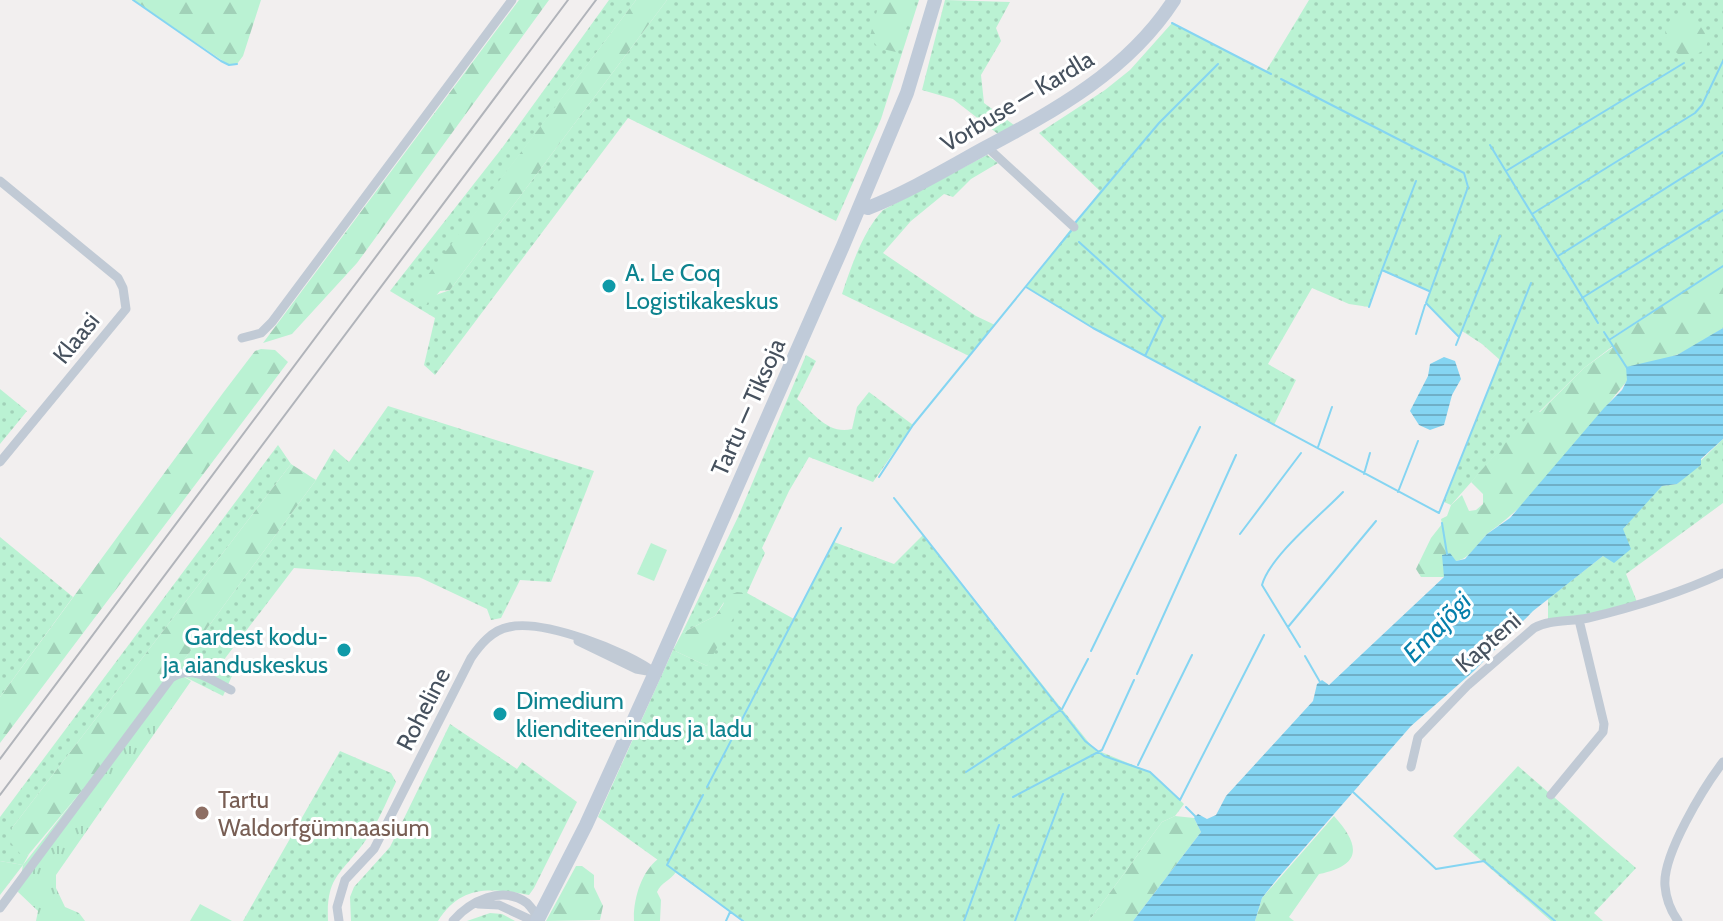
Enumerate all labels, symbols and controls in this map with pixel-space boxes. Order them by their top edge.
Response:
street label: Vorbuse — Kardla [935,44,1099,158]
place label: A. Le Coq Logistikakeskus [625,258,779,315]
marker: A. Le Coq Logistikakeskus [600,277,618,295]
street label: Klaasi [47,307,105,369]
street label: Tartu — Tiksoja [705,333,791,480]
water label: Emajõgi [1396,585,1478,669]
street label: Kapteni [1449,606,1527,678]
place label: Gardest kodu- ja aianduskeskus [162,622,328,679]
marker: Gardest kodu- ja aianduskeskus [335,641,353,659]
street label: Roheline [390,663,456,755]
place label: Dimedium klienditeenindus ja ladu [516,686,752,743]
marker: Dimedium klienditeenindus ja ladu [491,705,509,723]
place label: Tartu Waldorfgümnaasium [218,785,429,842]
marker: Tartu Waldorfgümnaasium [193,804,211,822]

